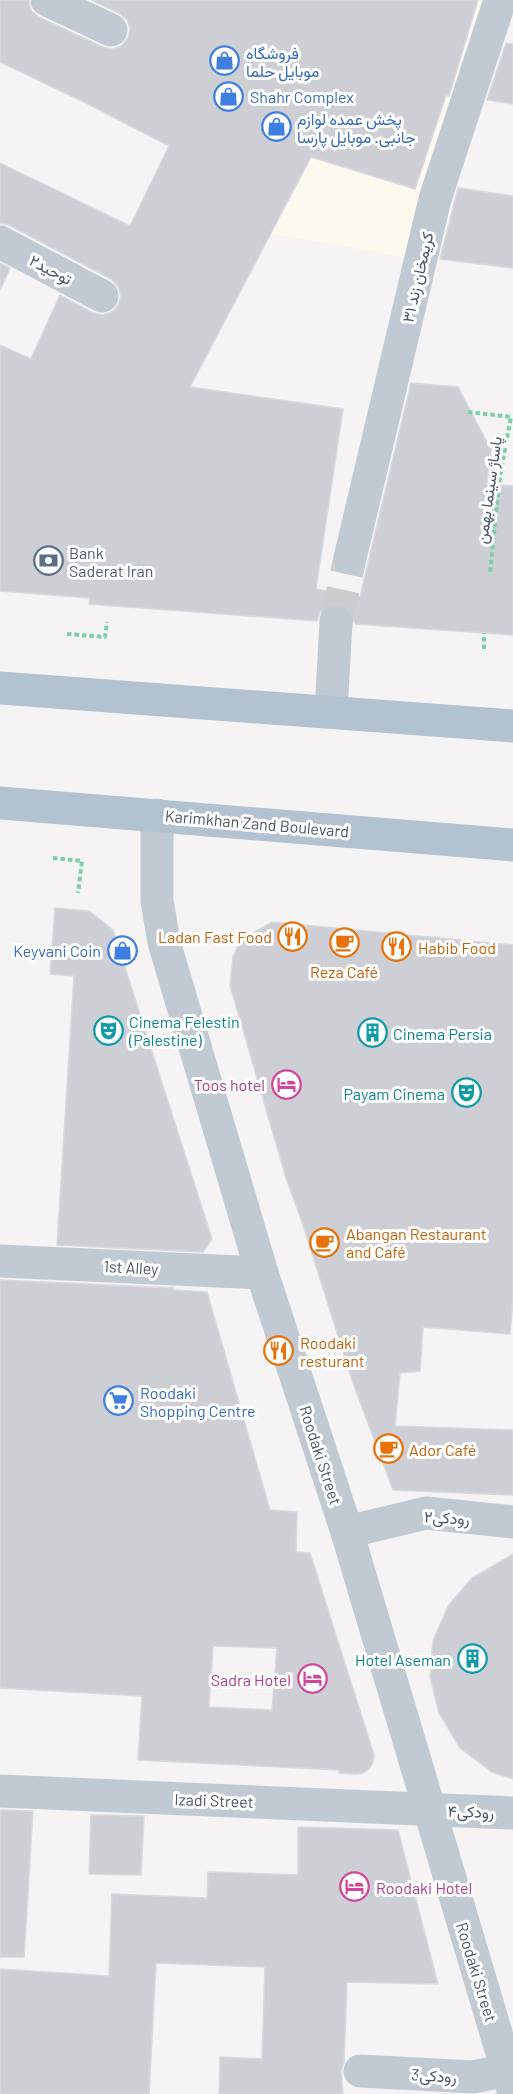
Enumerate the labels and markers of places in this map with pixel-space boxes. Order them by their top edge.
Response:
place label: فروشگاه موبایل حلما [246,43,319,82]
shop icon: فروشگاه موبایل حلما [209,45,241,77]
shop icon: Shahr Complex [213,80,245,112]
place label: Shahr Complex [250,87,354,106]
place label: پخش عمده لوازم جانبی. موبایل پارسا [297,109,416,149]
shop icon: پخش عمده لوازم جانبی. موبایل پارسا [260,111,292,143]
place label: Bank Saderat Iran [69,543,153,580]
bank icon: Bank Saderat Iran [32,545,64,577]
restaurant icon: Ladan Fast Food [277,920,309,952]
place label: Ladan Fast Food [158,927,272,946]
cafe icon: Reza Café [328,927,360,959]
restaurant icon: Habib Food [381,931,413,963]
shop icon: Keyvani Coin [106,934,138,966]
place label: Habib Food [418,938,496,957]
place label: Keyvani Coin [13,941,101,960]
place label: Reza Café [310,962,378,981]
place label: Cinema Felestin (Palestine) [128,1012,240,1049]
theatre icon: Cinema Felestin (Palestine) [92,1014,124,1046]
building icon: Cinema Persia [356,1017,388,1049]
place label: Cinema Persia [393,1024,492,1043]
hotel icon: Toos hotel [270,1068,302,1100]
place label: Toos hotel [194,1075,265,1094]
theatre icon: Payam Cinema [450,1077,482,1109]
place label: Payam Cinema [343,1084,445,1103]
place label: Abangan Restaurant and Café [346,1224,487,1261]
cafe icon: Abangan Restaurant and Café [309,1226,341,1258]
place label: Roodaki resturant [300,1333,365,1370]
restaurant icon: Roodaki resturant [263,1335,295,1367]
place label: Roodaki Shopping Centre [140,1383,256,1420]
supermarket icon: Roodaki Shopping Centre [103,1385,135,1417]
cafe icon: Ador Café [372,1433,404,1465]
place label: Ador Café [409,1440,476,1459]
building icon: Hotel Aseman [456,1643,488,1675]
place label: Hotel Aseman [355,1650,451,1669]
hotel icon: Sadra Hotel [296,1663,328,1695]
place label: Sadra Hotel [211,1670,291,1689]
hotel icon: Roodaki Hotel [339,1871,371,1903]
place label: Roodaki Hotel [376,1878,472,1897]

